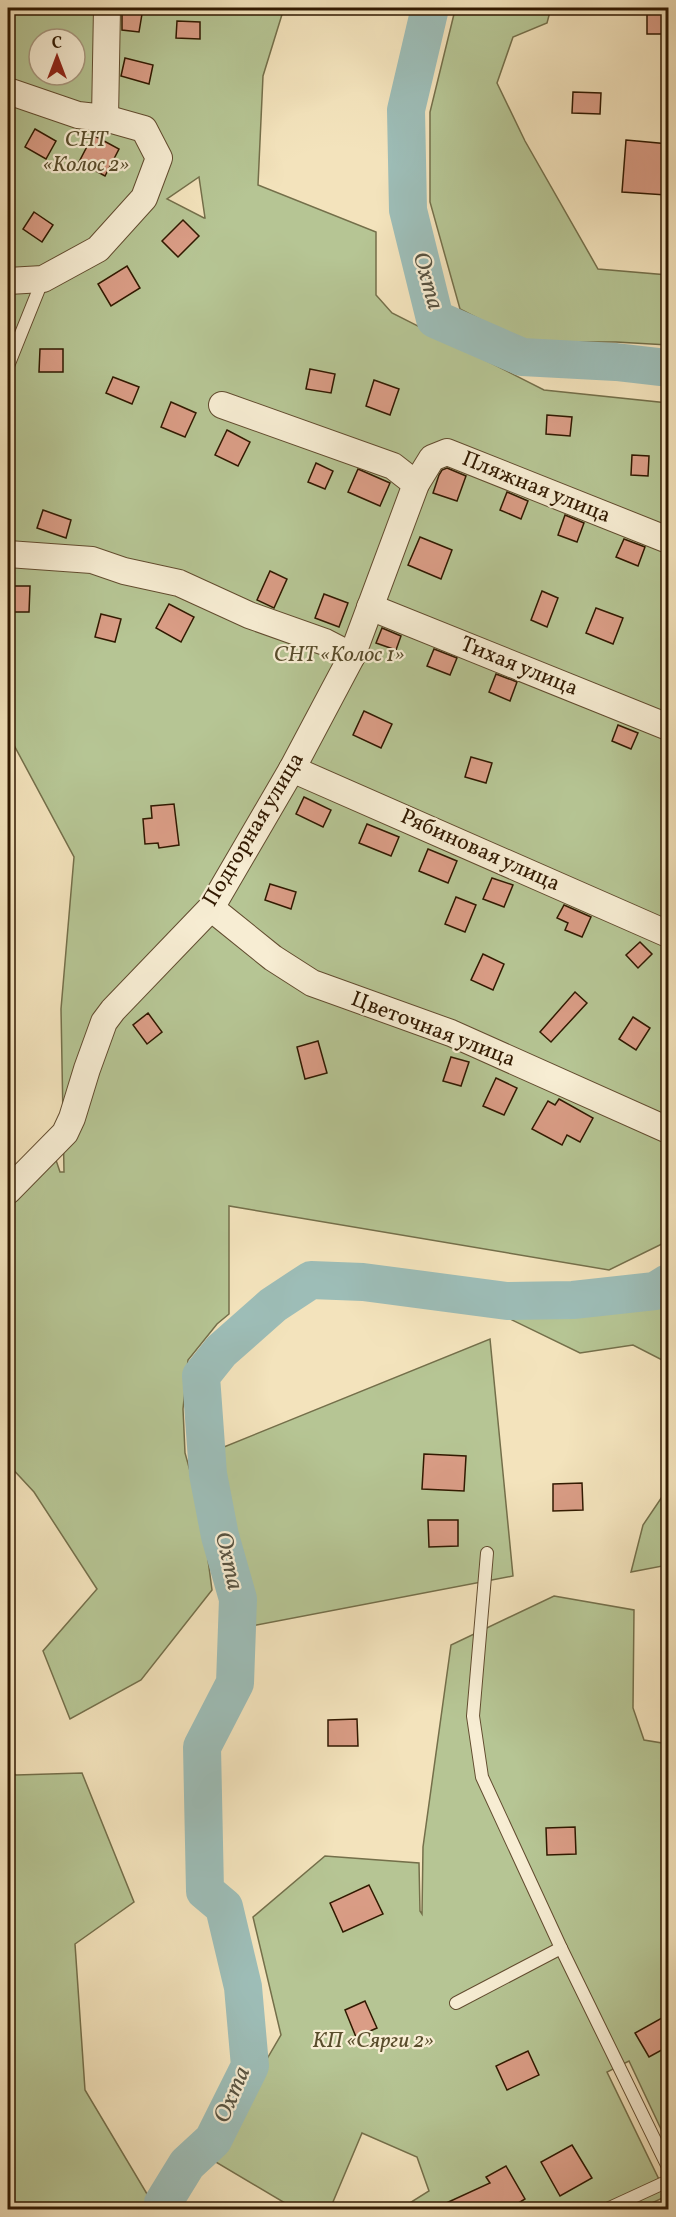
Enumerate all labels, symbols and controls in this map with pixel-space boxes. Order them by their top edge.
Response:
north arrow [27,27,87,87]
text: С [52,33,62,55]
park label: СНТ «Колос 2» [43,125,129,181]
water label: Охта [403,248,451,314]
street label: Пляжная улица [457,444,615,532]
street label: Тихая улица [456,629,582,705]
park label: СНТ «Колос 1» [274,640,404,671]
street label: Подгорная улица [196,747,312,913]
street label: Рябиновая улица [395,802,565,900]
street label: Цветочная улица [346,984,520,1076]
water label: Охта [205,1529,251,1593]
park label: КП «Сярги 2» [312,2026,434,2057]
water label: Охта [206,2061,260,2129]

